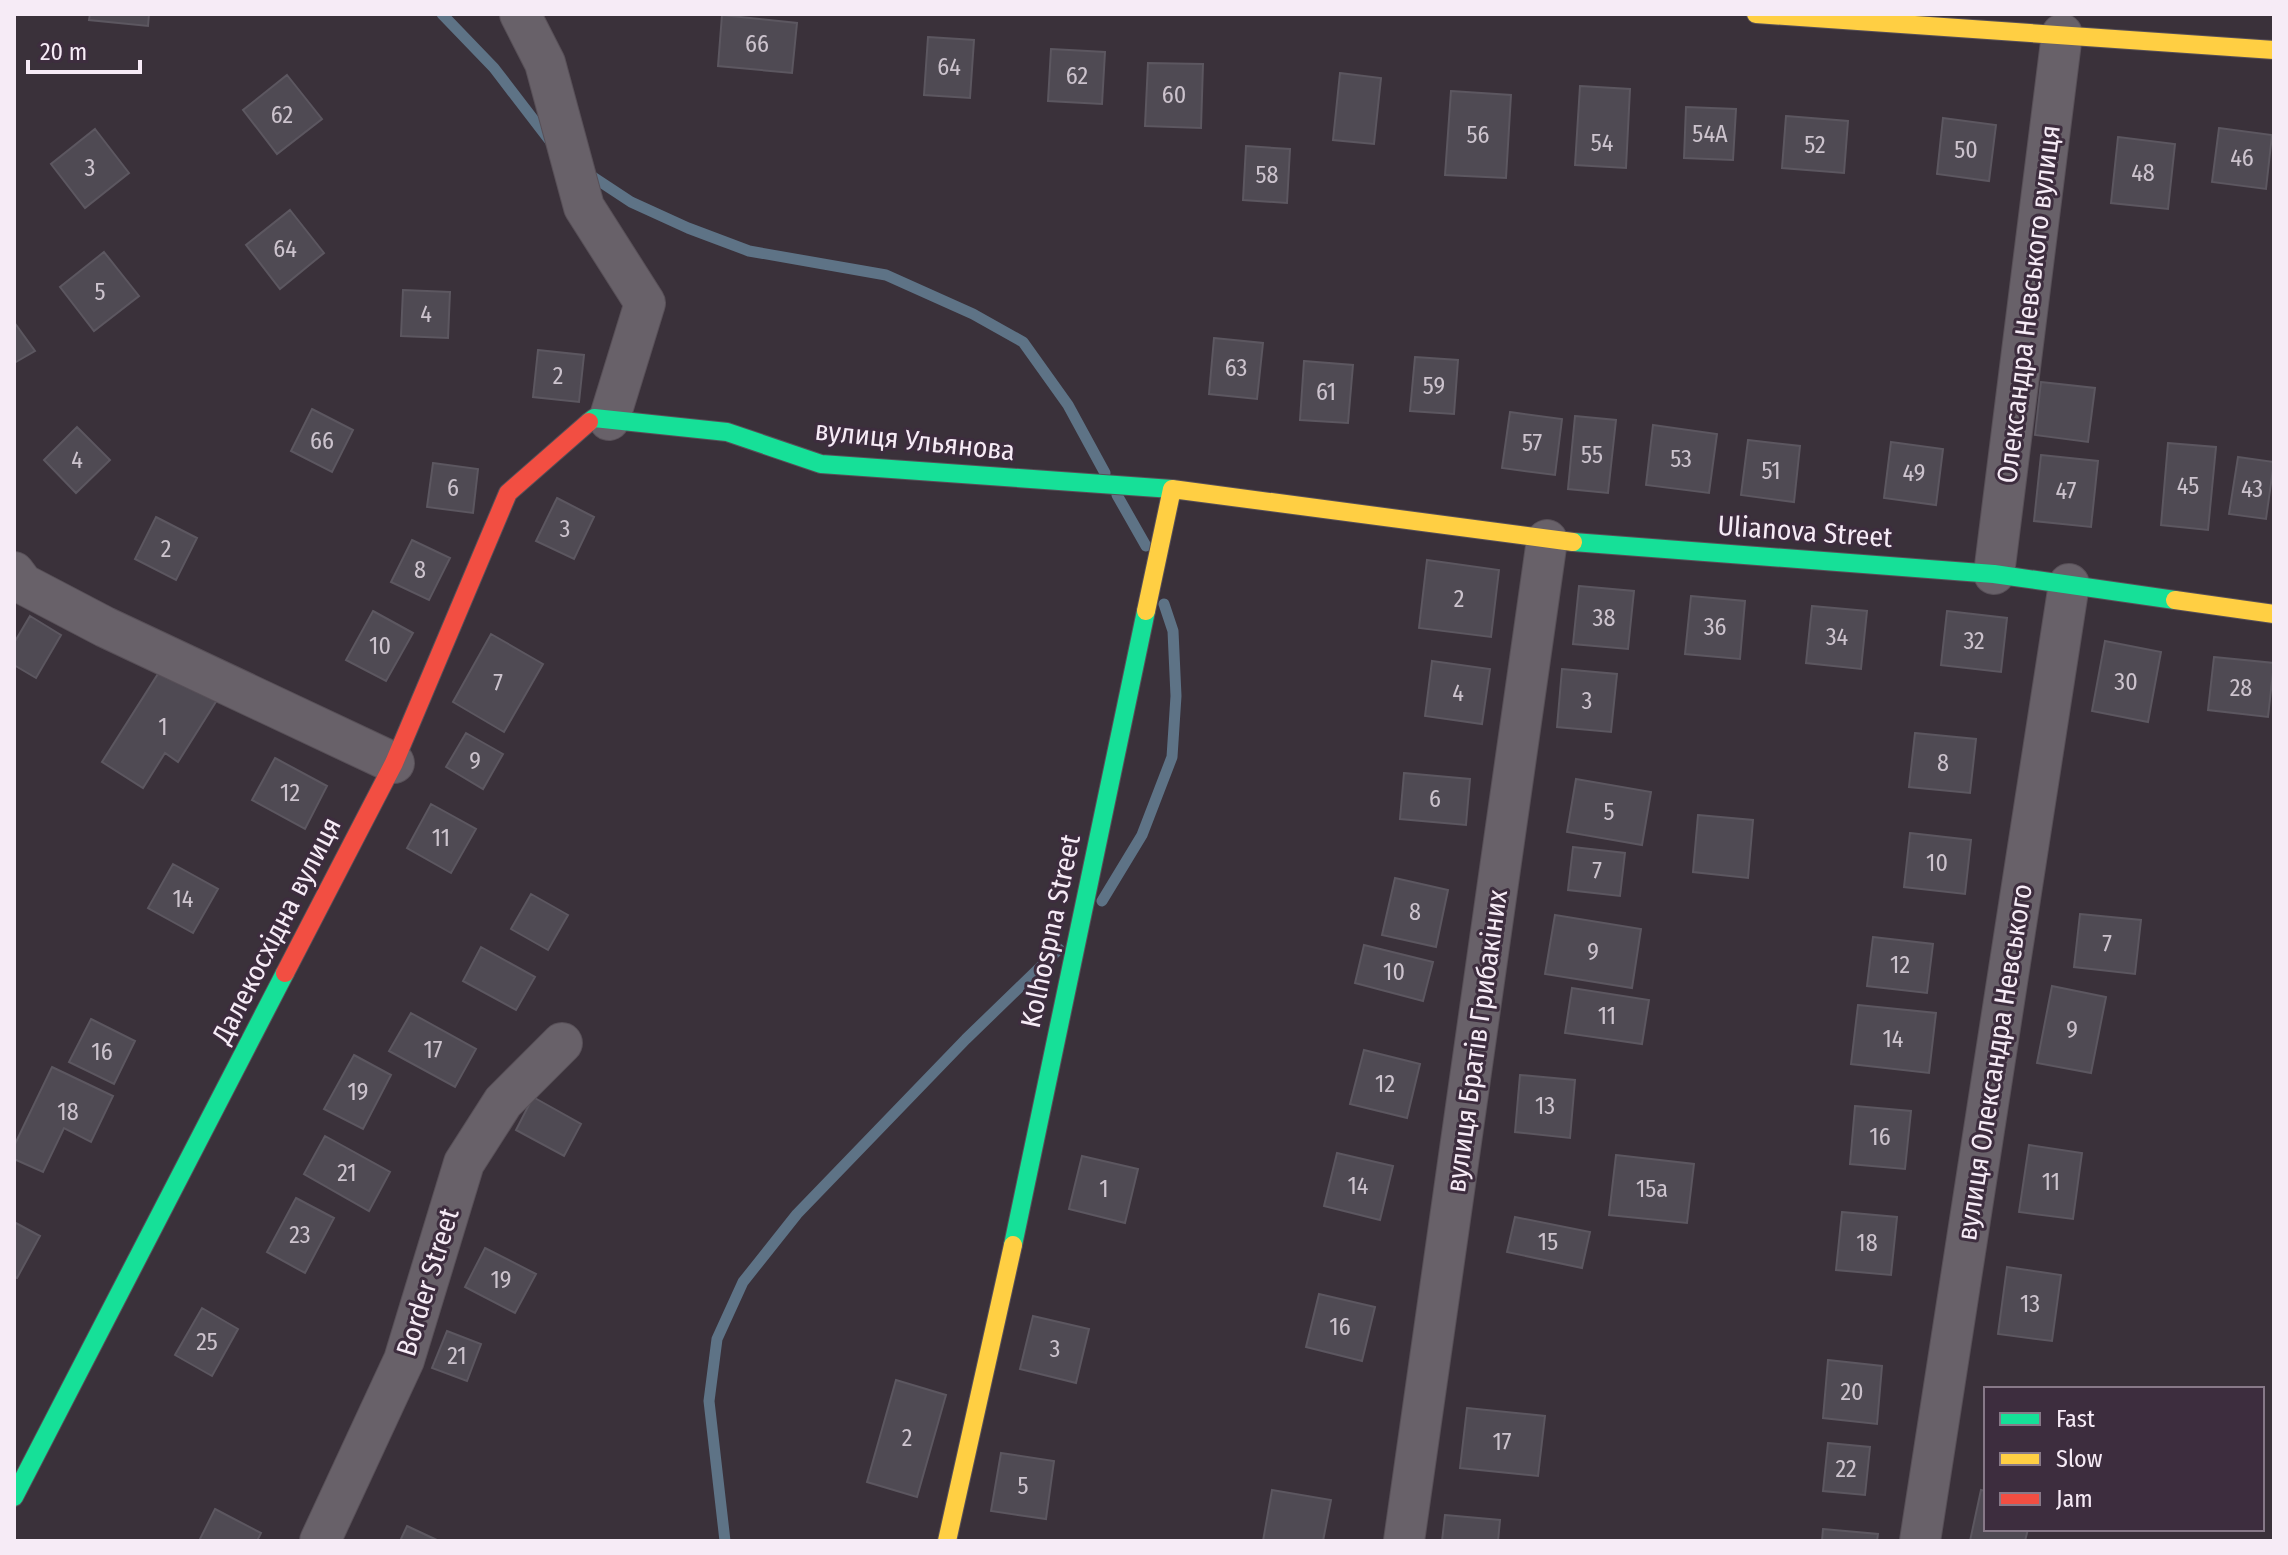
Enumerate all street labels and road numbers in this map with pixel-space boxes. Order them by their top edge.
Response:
street label: Олександра Невського вулиця [1990,123,2067,485]
street label: вулиця Ульянова [813,414,1017,467]
street label: Ulianova Street [1716,509,1894,554]
street label: Далекосхідна вулиця [205,811,348,1050]
street label: Kolhospna Street [1014,831,1087,1031]
street label: вулиця Олександра Невського [1950,881,2039,1243]
street label: вулиця Братів Грибакіних [1439,887,1514,1195]
street label: Border Street [389,1203,466,1360]

